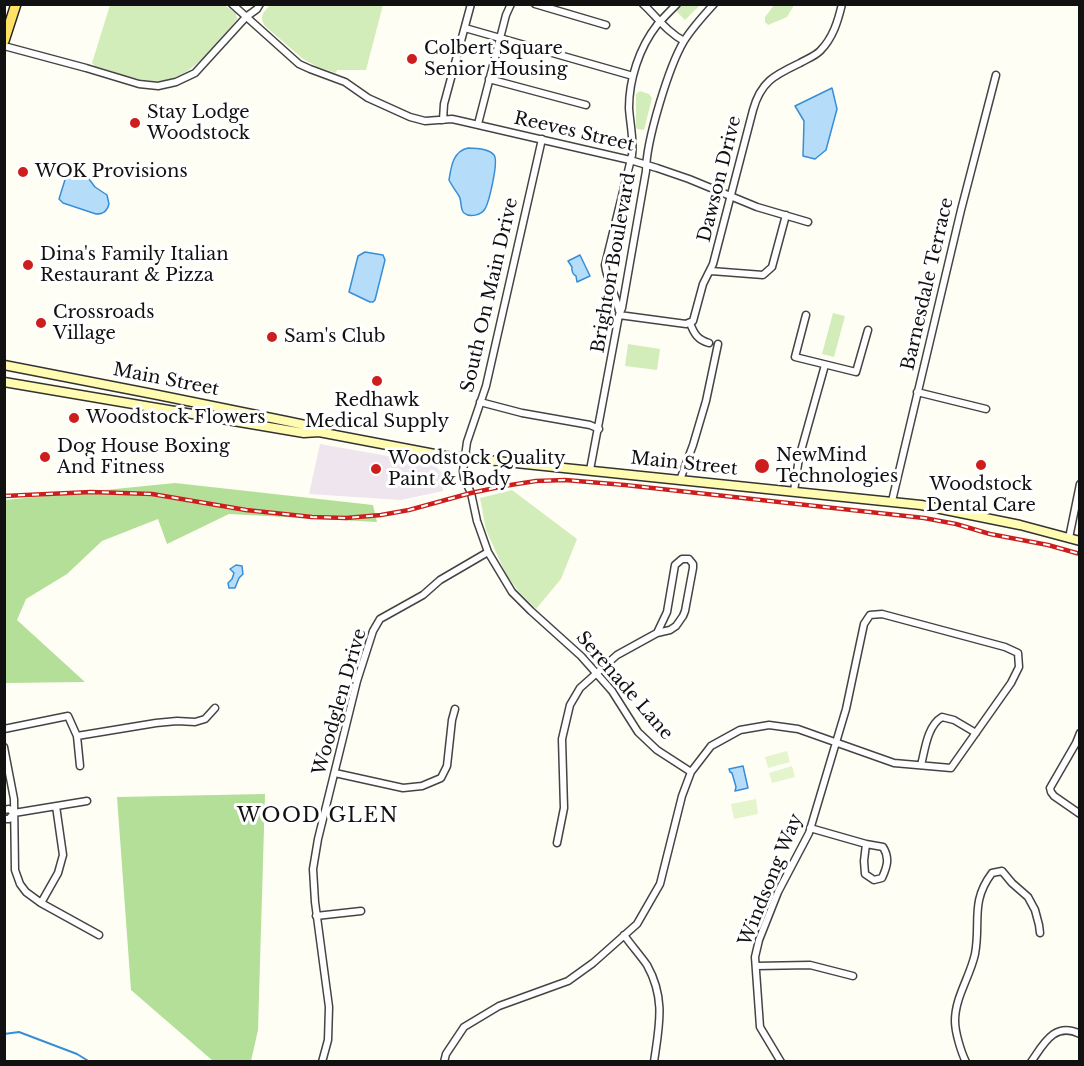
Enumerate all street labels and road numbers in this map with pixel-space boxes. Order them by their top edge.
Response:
street label: Reeves Street [512,108,636,156]
street label: Dawson Drive [694,114,746,244]
street label: Brighton Boulevard [587,171,641,355]
street label: South On Main Drive [457,196,523,394]
street label: Barnesdale Terrace [898,196,958,372]
street label: Main Street [111,359,221,401]
street label: Main Street [629,448,739,480]
street label: Woodglen Drive [309,626,371,778]
street label: Serenade Lane [571,627,677,745]
street label: Windsong Way [735,811,807,949]

